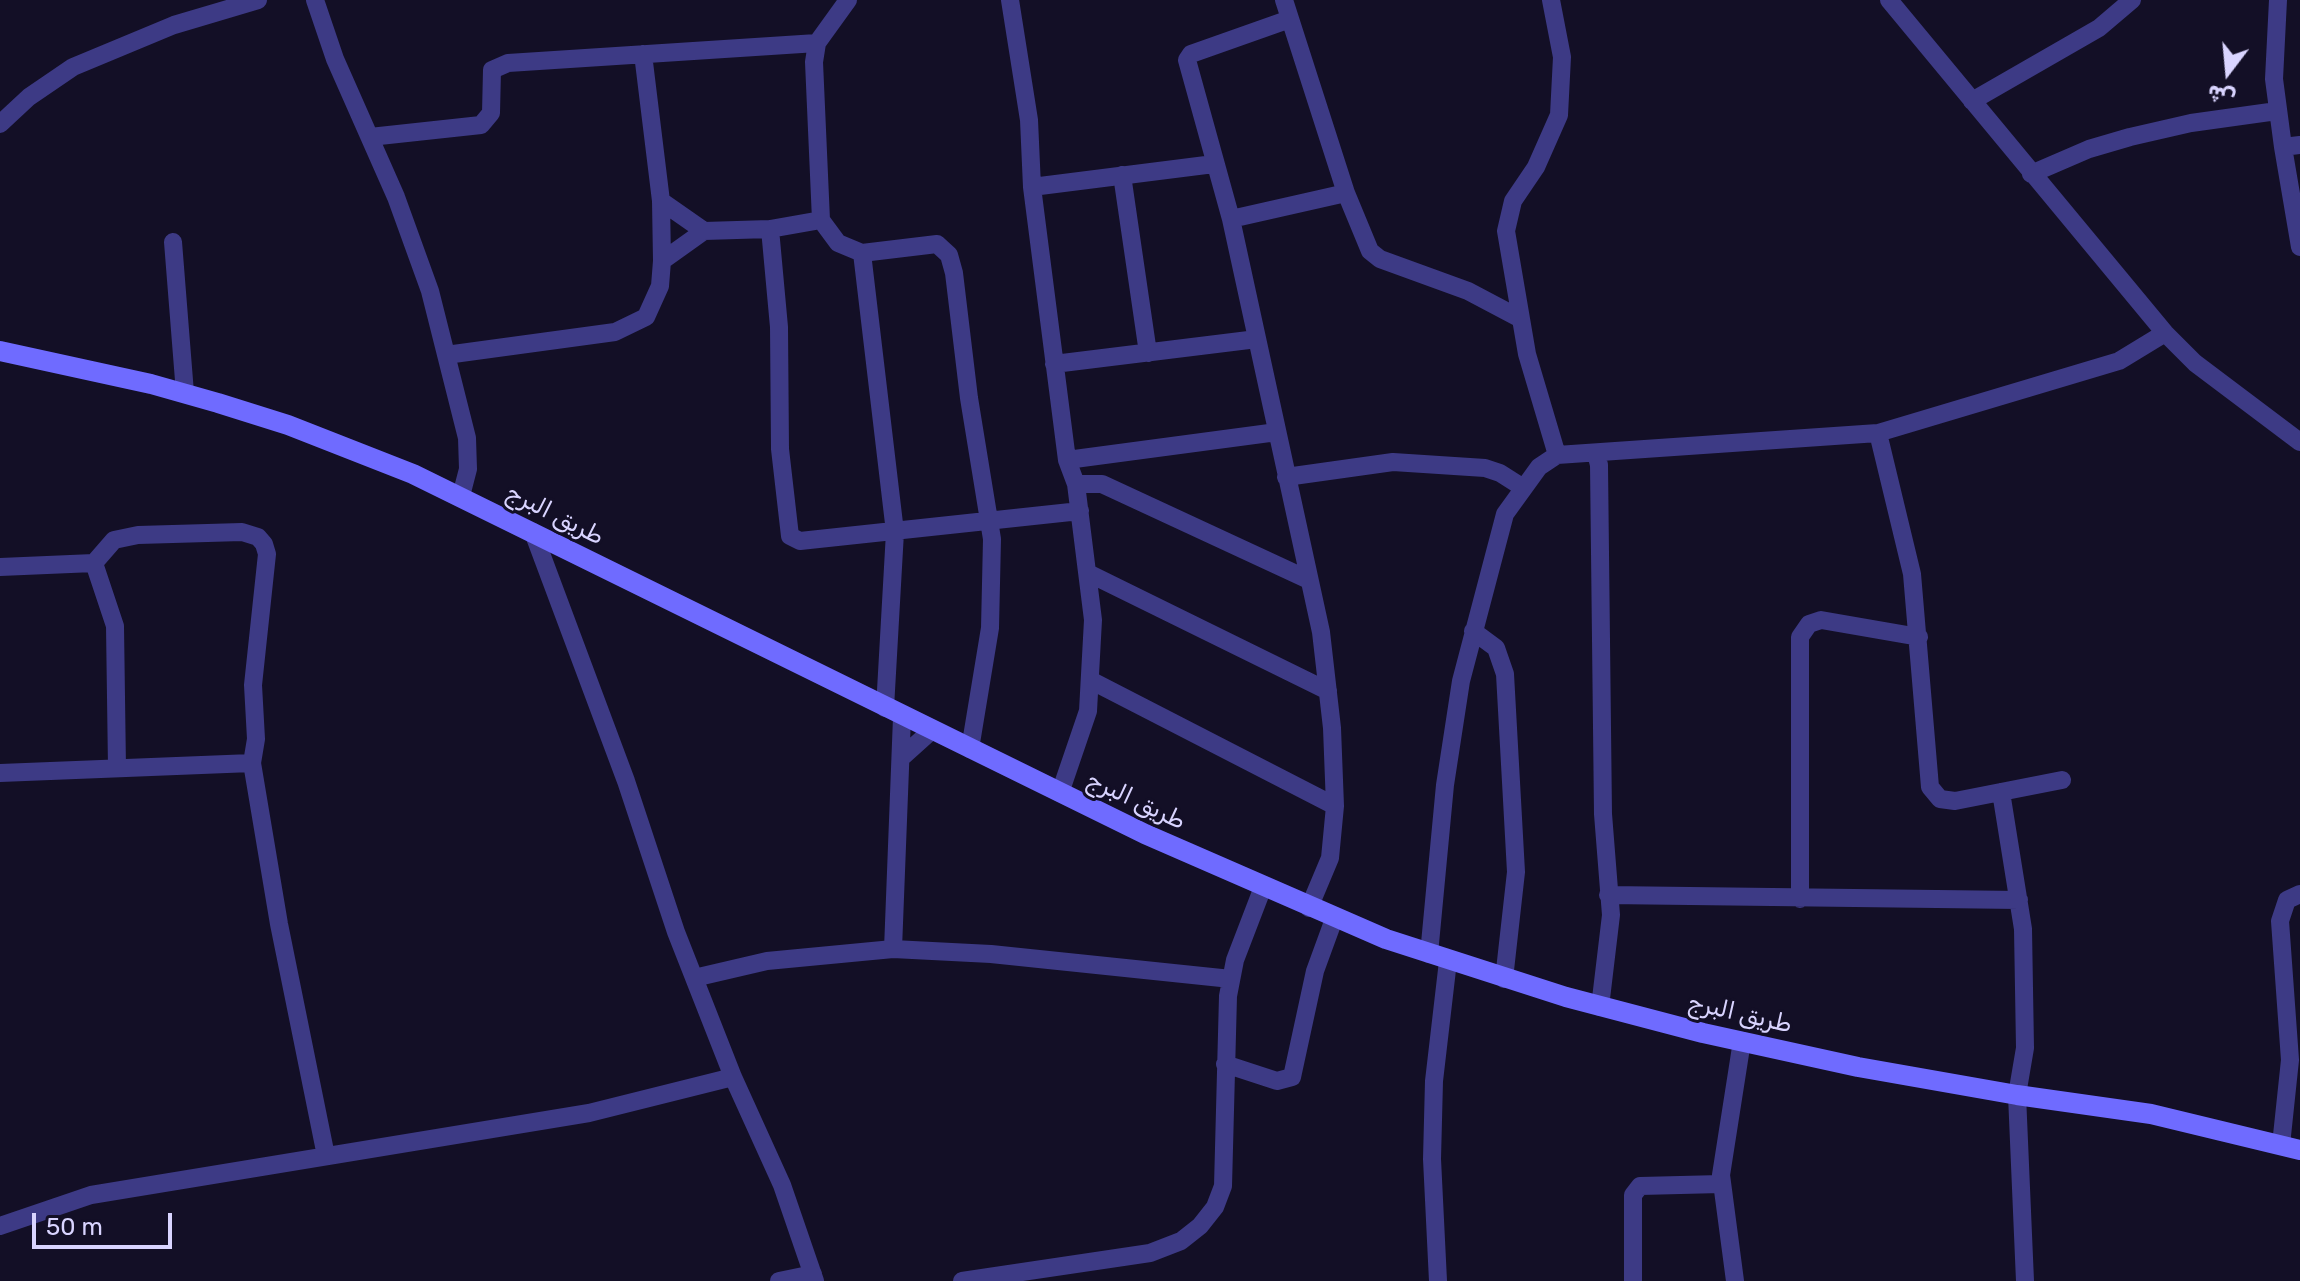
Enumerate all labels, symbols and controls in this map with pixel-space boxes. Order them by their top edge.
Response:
north arrow [2188,32,2268,112]
text: ش [2204,79,2238,112]
street label: طريق البرج [501,478,609,552]
street label: طريق البرج [1082,766,1190,836]
street label: طريق البرج [1685,988,1795,1040]
scale bar [36,1197,176,1247]
text: 50 m [46,1213,103,1241]

